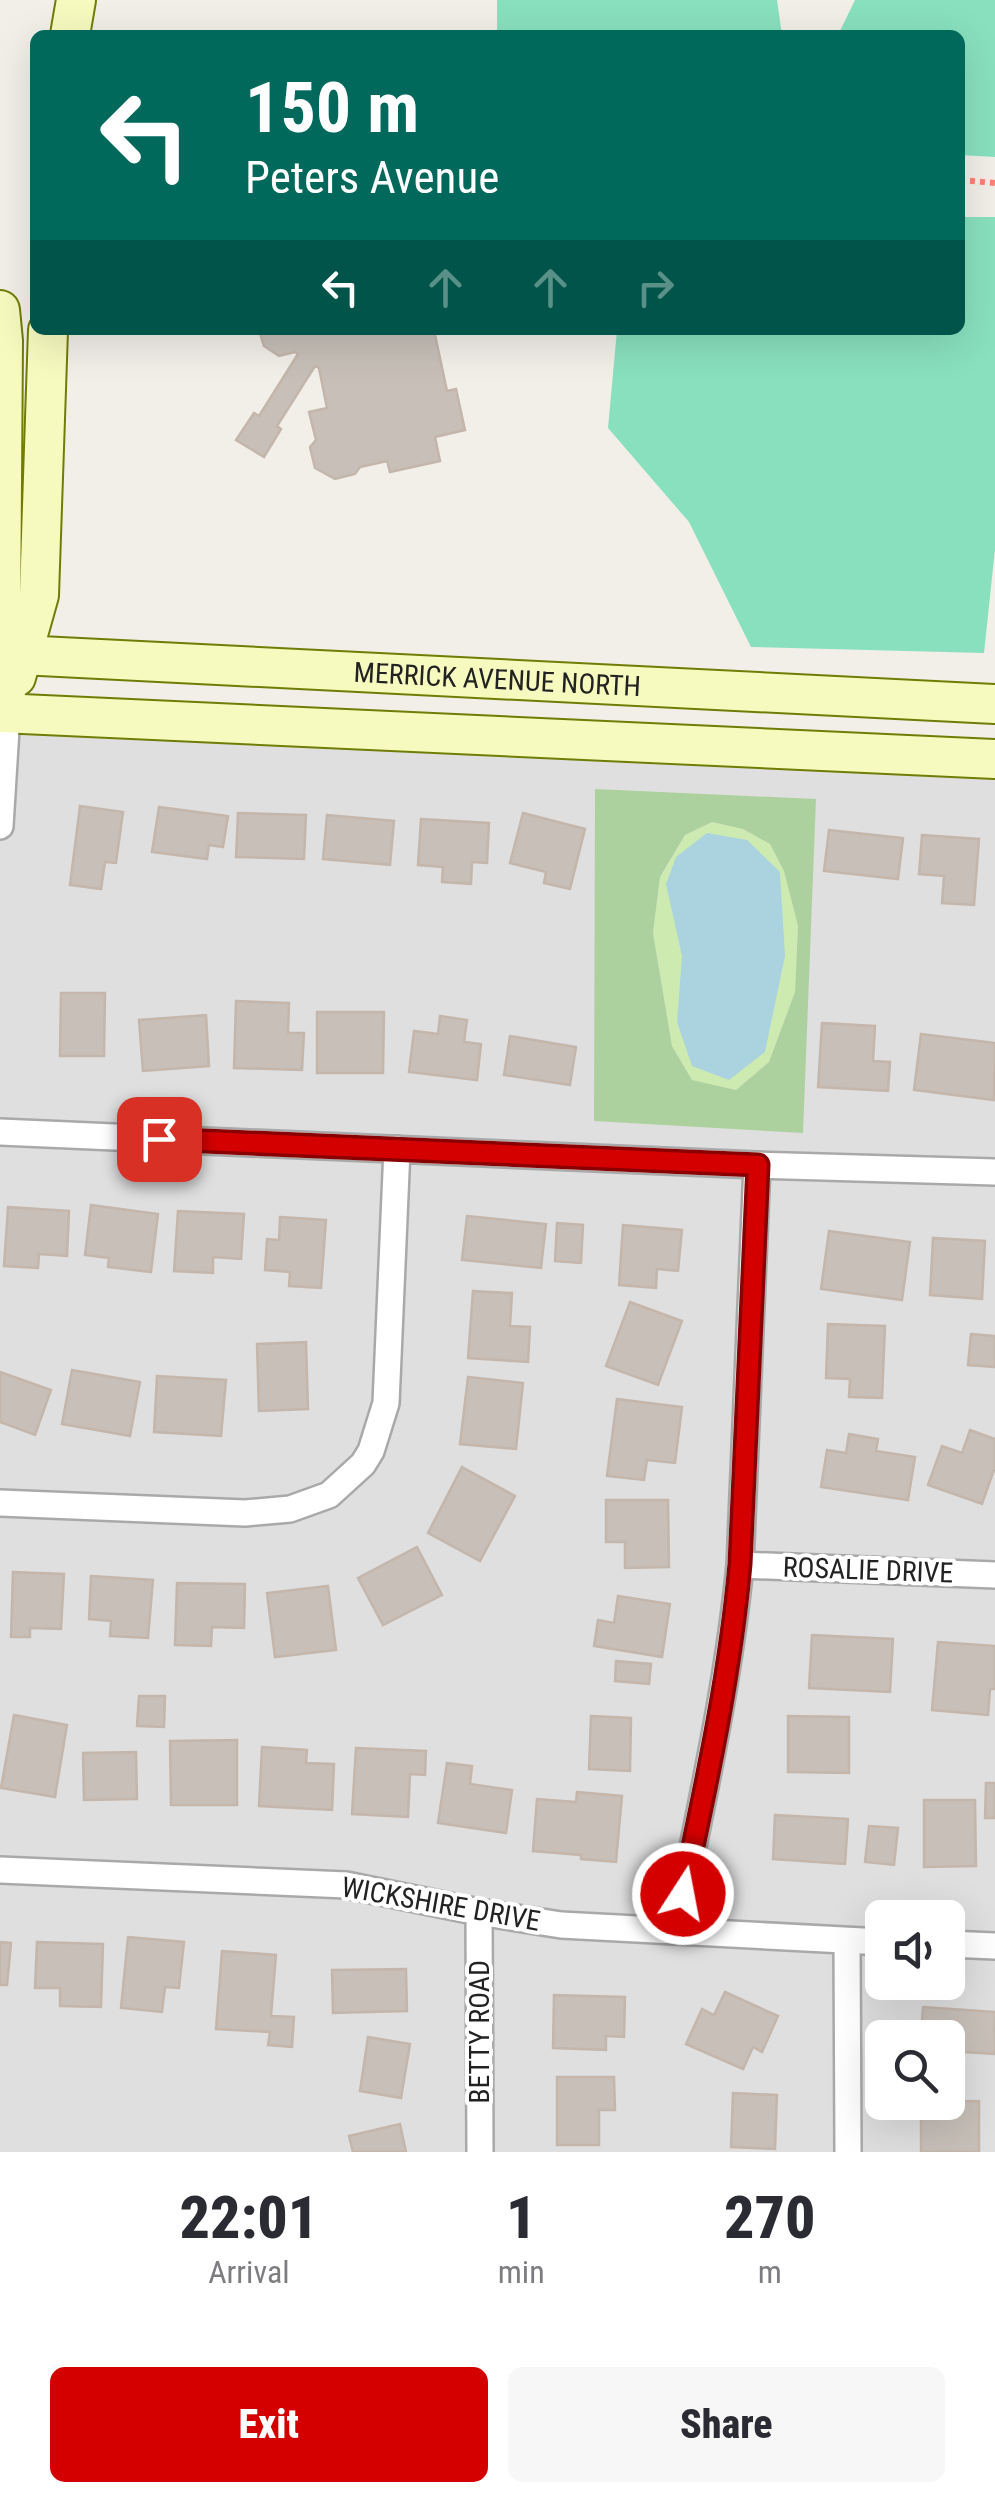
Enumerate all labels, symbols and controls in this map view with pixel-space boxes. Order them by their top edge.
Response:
text: 150 m [245,67,419,149]
icon: left [80,70,210,200]
text: Peters Avenue [245,151,499,204]
icon: left [313,260,368,315]
icon: ahead [418,260,473,315]
icon: ahead [523,260,578,315]
icon: right [628,260,683,315]
street label: MERRICK AVENUE NORTH [353,655,642,703]
pin [117,1097,202,1182]
icon: arrive [132,1112,187,1167]
street label: ROSALIE DRIVE [782,1551,954,1589]
position arrow [631,1842,735,1946]
street label: WICKSHIRE DRIVE [339,1870,543,1938]
map controls [865,1900,965,2120]
button: sound [865,1900,965,2000]
street label: BETTY ROAD [463,1960,496,2104]
button: search [865,2020,965,2120]
text: 22:01 [179,2182,318,2253]
text: 1 [506,2182,536,2253]
text: 270 [724,2182,816,2253]
text: Arrival [208,2253,290,2291]
text: min [498,2253,545,2291]
text: m [758,2253,782,2291]
button: Exit [50,2367,488,2482]
button: Share [508,2367,945,2482]

